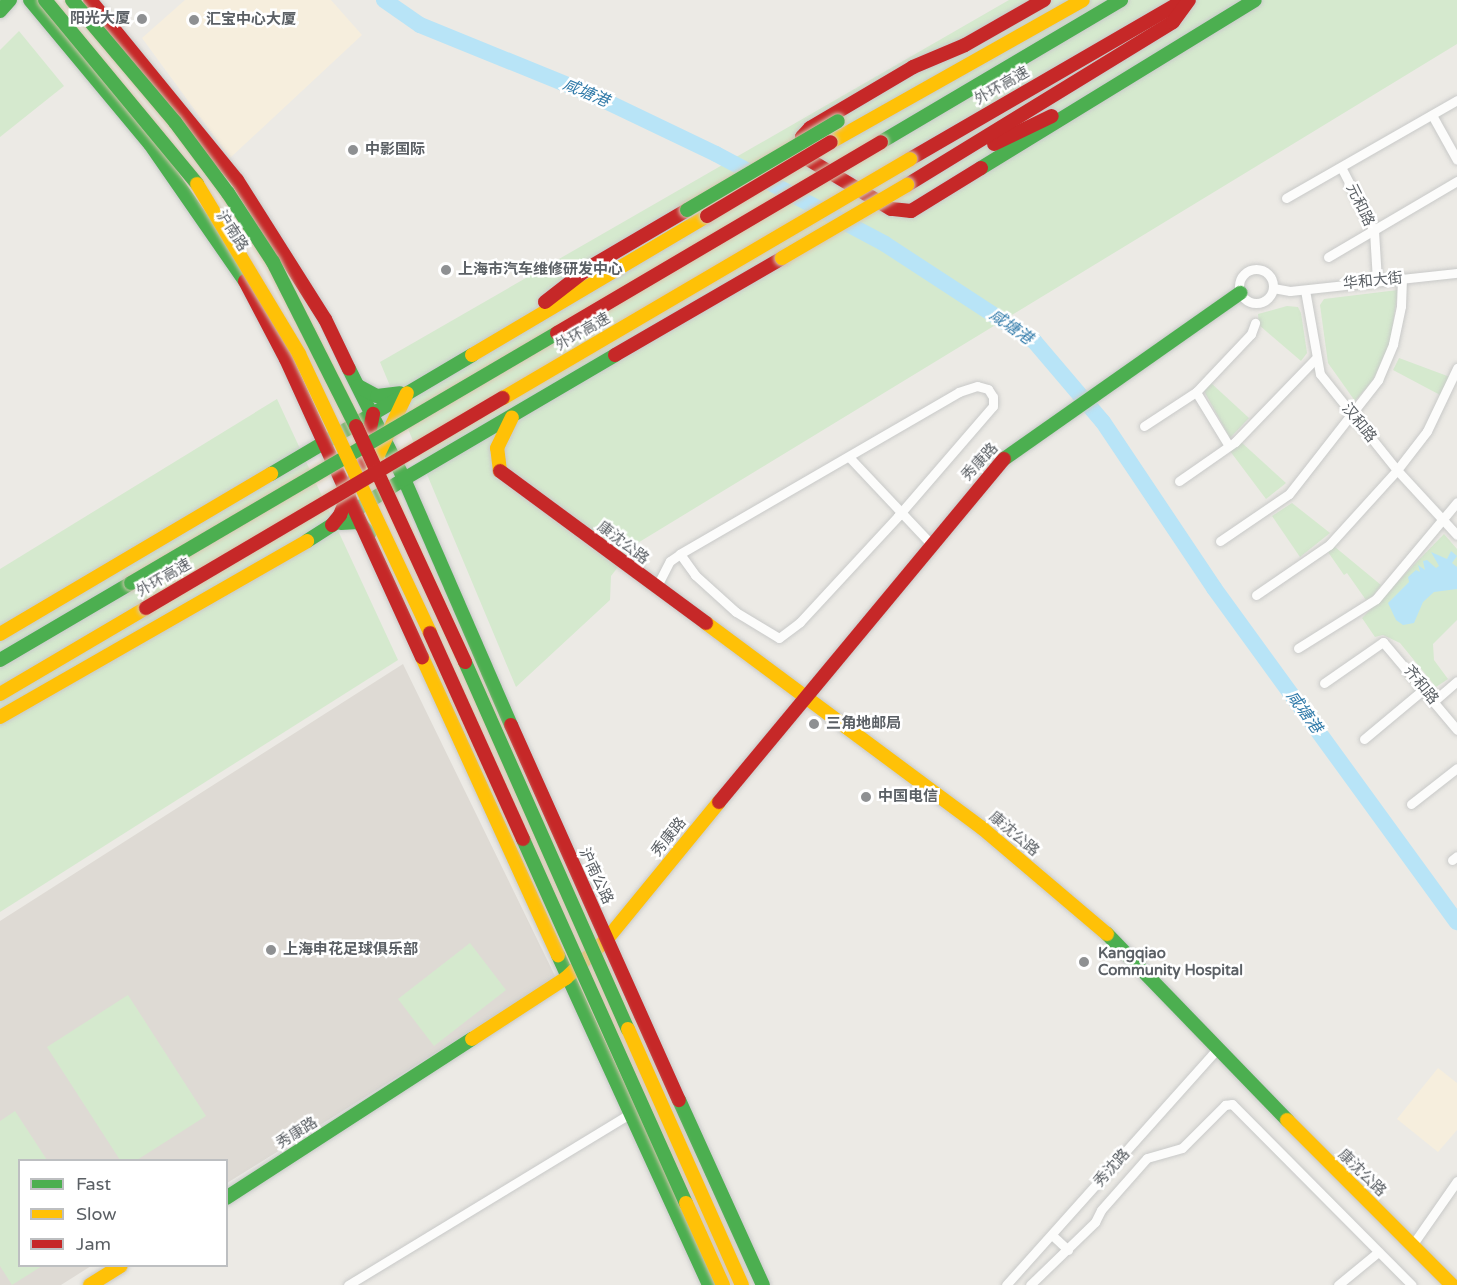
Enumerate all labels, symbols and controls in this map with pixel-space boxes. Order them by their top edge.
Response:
place label: 阳光大厦 [70,10,130,28]
place label: 汇宝中心大厦 [206,11,296,29]
marker: 阳光大厦 [135,12,149,26]
marker: 汇宝中心大厦 [187,13,201,27]
street label: 外环高速 [972,63,1032,109]
water label: 咸塘港 [560,75,612,111]
place label: 中影国际 [365,141,425,159]
marker: 中影国际 [346,143,360,157]
street label: 元和路 [1342,181,1378,229]
street label: 沪南路 [212,207,252,255]
place label: 上海市汽车维修研发中心 [458,261,623,279]
marker: 上海市汽车维修研发中心 [439,263,453,277]
street label: 华和大街 [1342,269,1404,293]
water label: 咸塘港 [986,305,1036,349]
street label: 外环高速 [553,309,613,355]
street label: 汉和路 [1338,400,1380,446]
street label: 秀康路 [958,439,1002,485]
street label: 康沈公路 [594,518,652,568]
street label: 外环高速 [134,555,194,601]
street label: 齐和路 [1400,662,1442,708]
water label: 咸塘港 [1282,687,1326,737]
place label: 三角地邮局 [826,715,901,733]
marker: 三角地邮局 [807,717,821,731]
place label: 中国电信 [878,788,938,806]
marker: 中国电信 [859,790,873,804]
street label: 康沈公路 [985,808,1043,860]
street label: 秀康路 [648,814,690,860]
street label: 沪南公路 [575,845,617,907]
place label: 上海申花足球俱乐部 [283,941,418,959]
marker: 上海申花足球俱乐部 [264,943,278,957]
place label: Kangqiao Community Hospital [1098,944,1243,979]
marker: Kangqiao Community Hospital [1075,953,1093,971]
street label: 秀康路 [273,1113,321,1153]
street label: 秀沈路 [1090,1145,1134,1191]
street label: 康沈公路 [1334,1146,1390,1200]
legend [18,1159,228,1267]
text: Fast [76,1173,111,1195]
text: Slow [76,1203,117,1225]
text: Jam [76,1233,111,1255]

